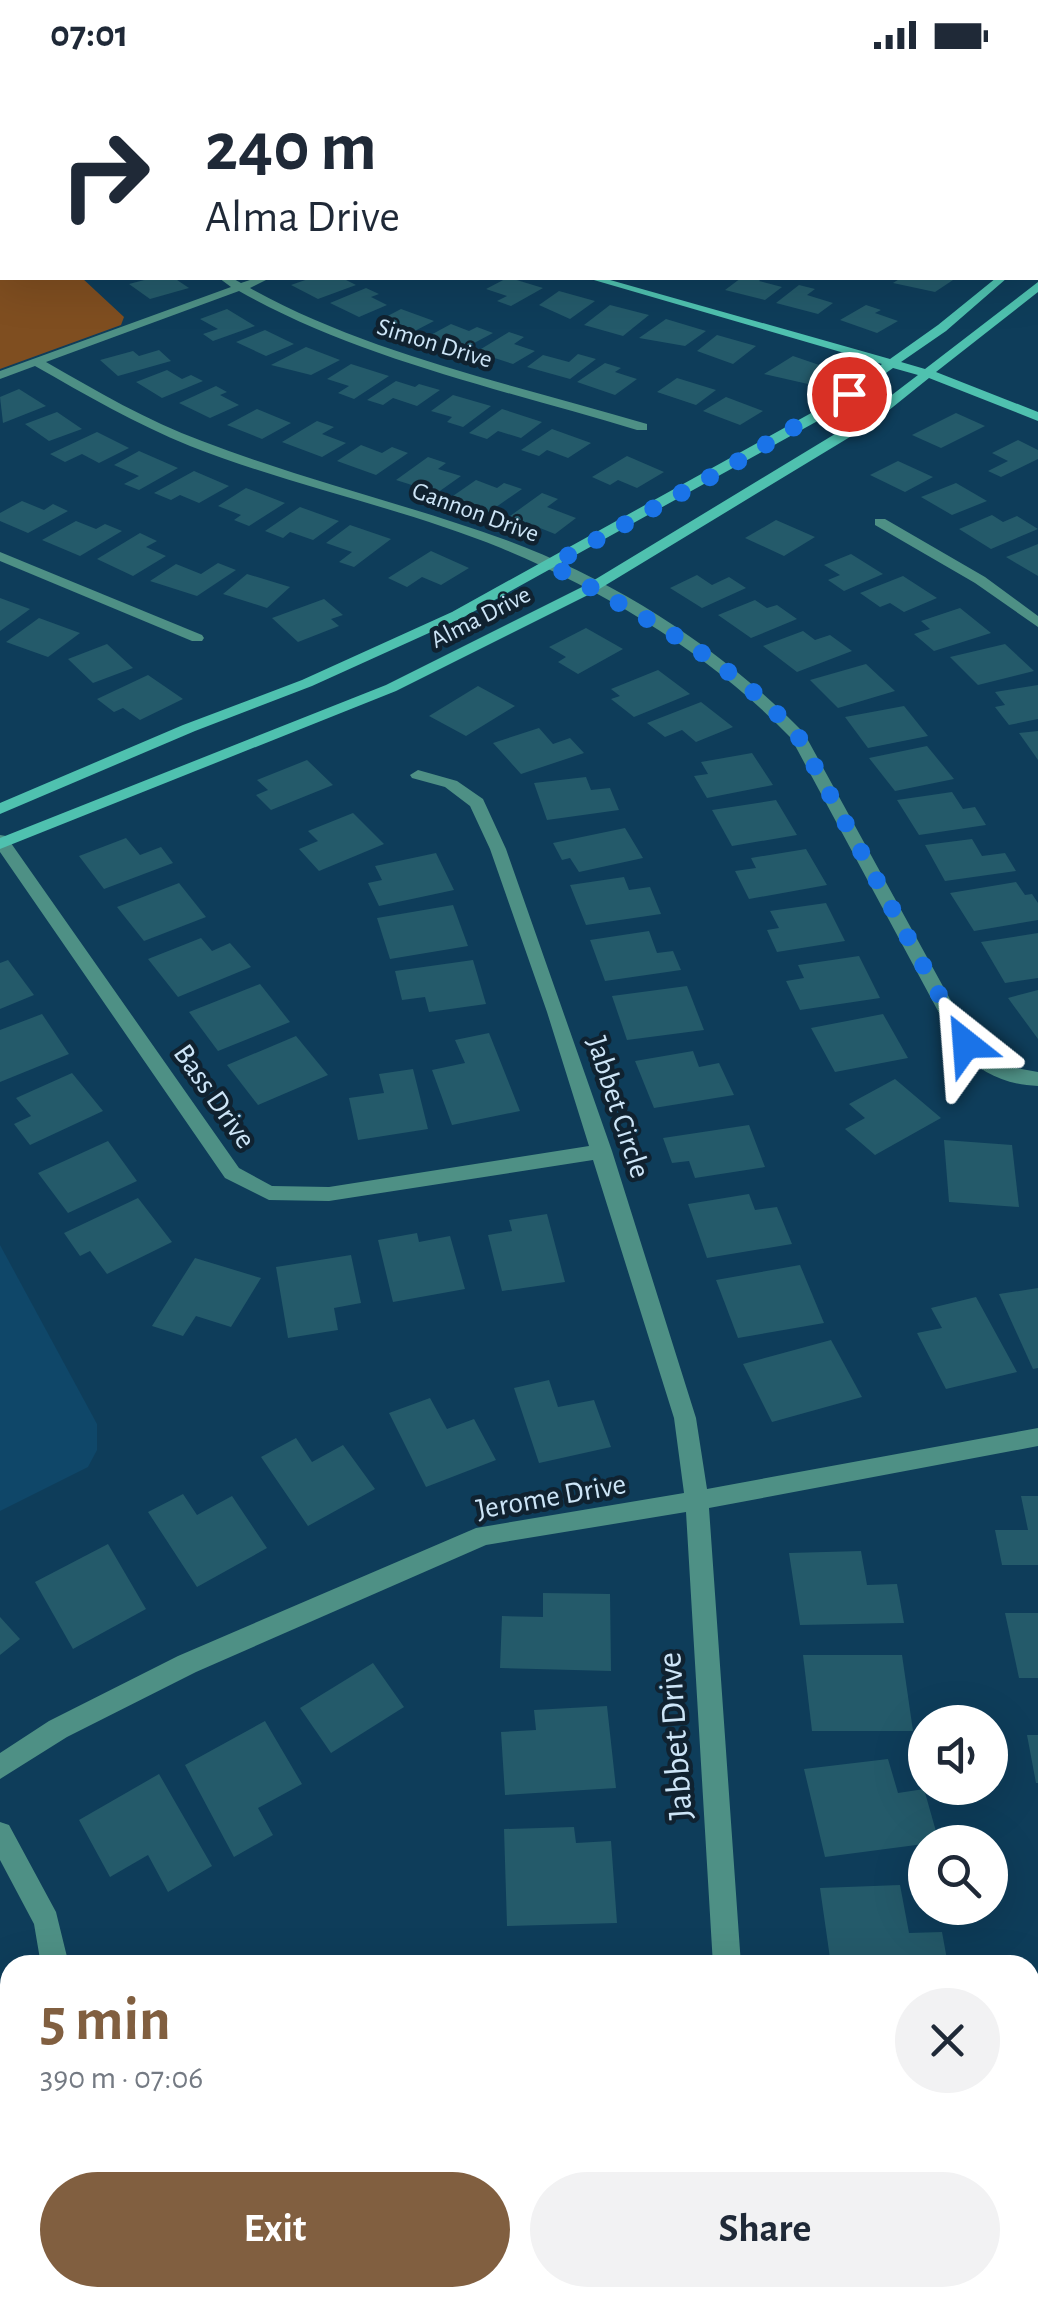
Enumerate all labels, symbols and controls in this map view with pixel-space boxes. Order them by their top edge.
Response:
text: 07:01 [50,16,128,54]
icon: right [40,110,170,240]
text: 240 m [205,113,377,183]
text: Alma Drive [205,195,400,240]
street label: Simon Drive [374,314,495,373]
pin [807,352,892,437]
icon: arrive [822,367,877,422]
street label: Gannon Drive [409,478,542,547]
street label: Alma Drive [427,582,535,653]
position arrow [914,992,1018,1096]
street label: Jabbet Circle [581,1033,655,1182]
street label: Bass Drive [168,1039,261,1154]
street label: Jerome Drive [474,1469,629,1525]
street label: Jabbet Drive [652,1651,699,1821]
map controls [908,1705,1008,1925]
button: sound [908,1705,1008,1805]
button: search [908,1825,1008,1925]
button: close [895,1988,1000,2093]
text: 5 min [40,1991,171,2051]
text: 390 m · 07:06 [40,2062,203,2094]
button: Exit [40,2172,510,2287]
button: Share [530,2172,1000,2287]

